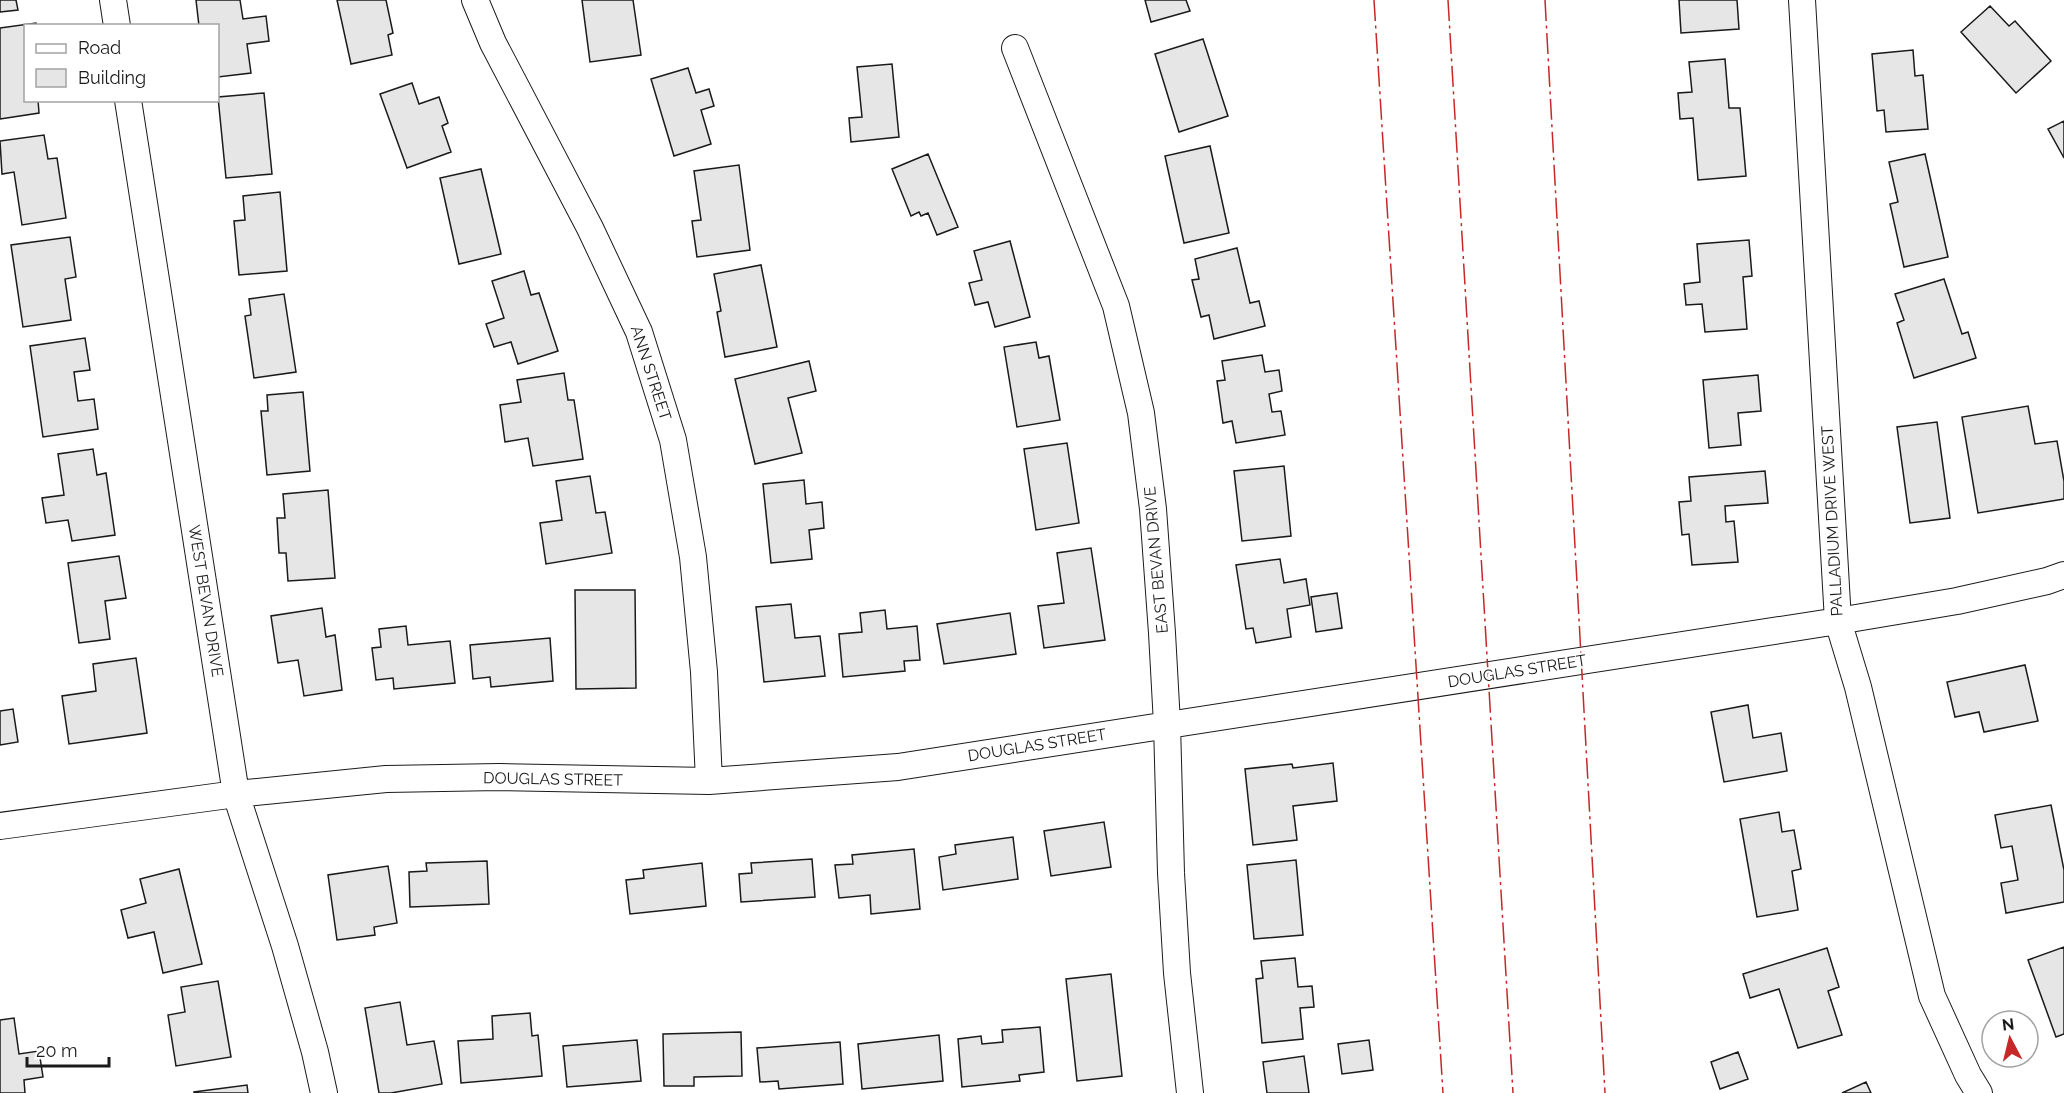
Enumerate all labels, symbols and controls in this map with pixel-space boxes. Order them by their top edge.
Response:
legend [24,24,219,102]
text: Road [78,37,121,58]
text: Building [78,67,146,88]
street label: ANN STREET [627,323,675,423]
street label: PALLADIUM DRIVE WEST [1818,425,1846,617]
street label: EAST BEVAN DRIVE [1140,485,1172,634]
street label: WEST BEVAN DRIVE [185,524,227,679]
street label: DOUGLAS STREET [1446,651,1588,691]
street label: DOUGLAS STREET [966,725,1108,765]
street label: DOUGLAS STREET [483,768,623,790]
north arrow [1980,1009,2040,1069]
text: N [2001,1014,2015,1035]
scale bar [27,1030,110,1068]
text: 20 m [36,1040,78,1061]

